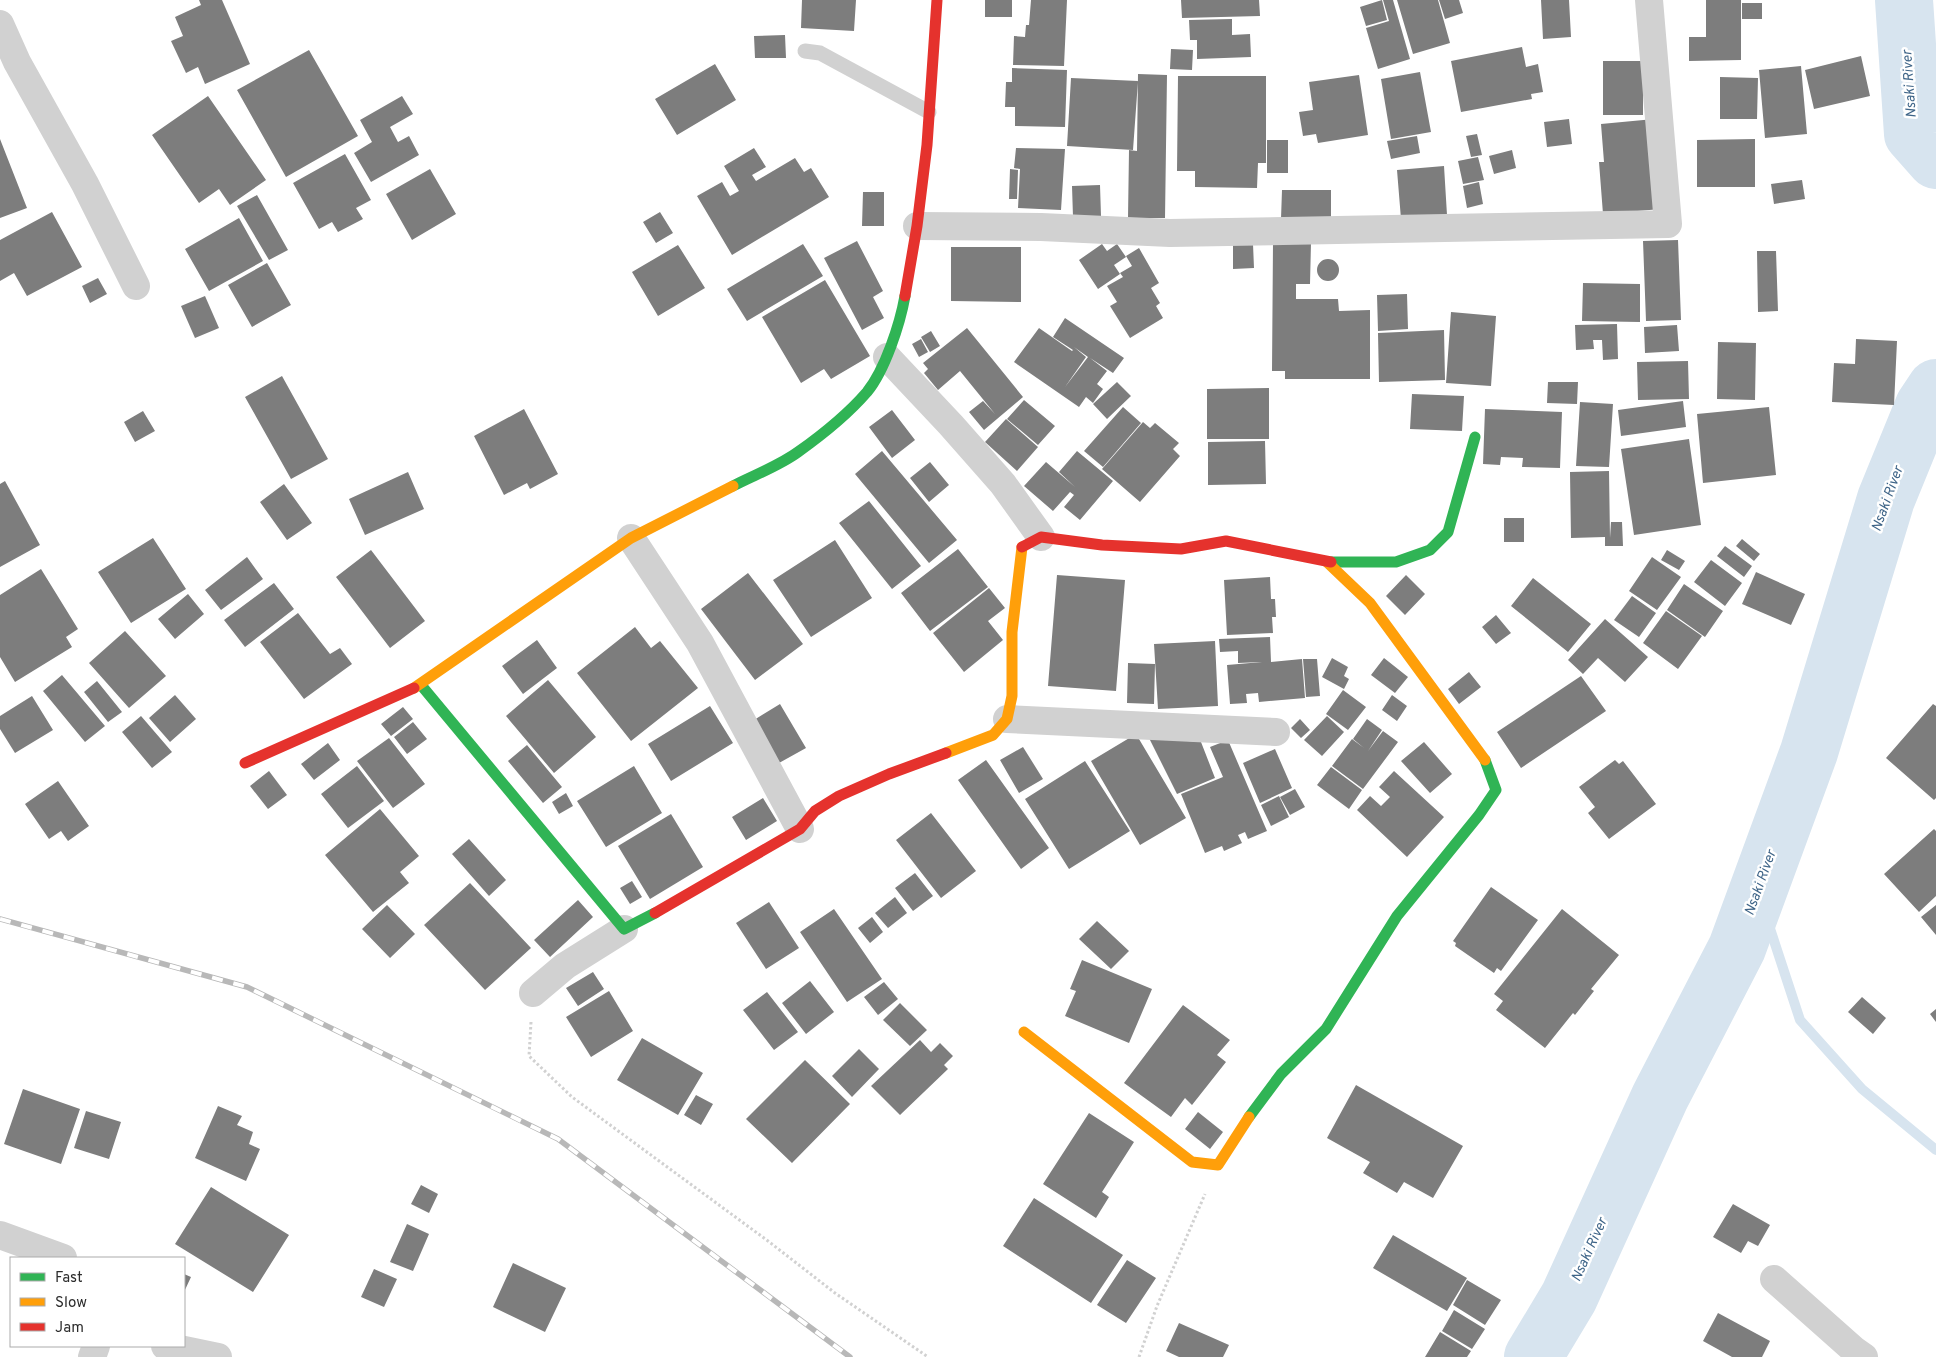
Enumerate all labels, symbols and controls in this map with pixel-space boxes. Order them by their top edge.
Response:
water label: Nsaki River [1899,48,1921,119]
water label: Nsaki River [1868,463,1908,534]
water label: Nsaki River [1741,847,1781,918]
water label: Nsaki River [1568,1214,1612,1285]
legend [10,1257,185,1347]
text: Fast [55,1269,83,1288]
text: Slow [55,1294,87,1313]
text: Jam [55,1319,84,1338]

